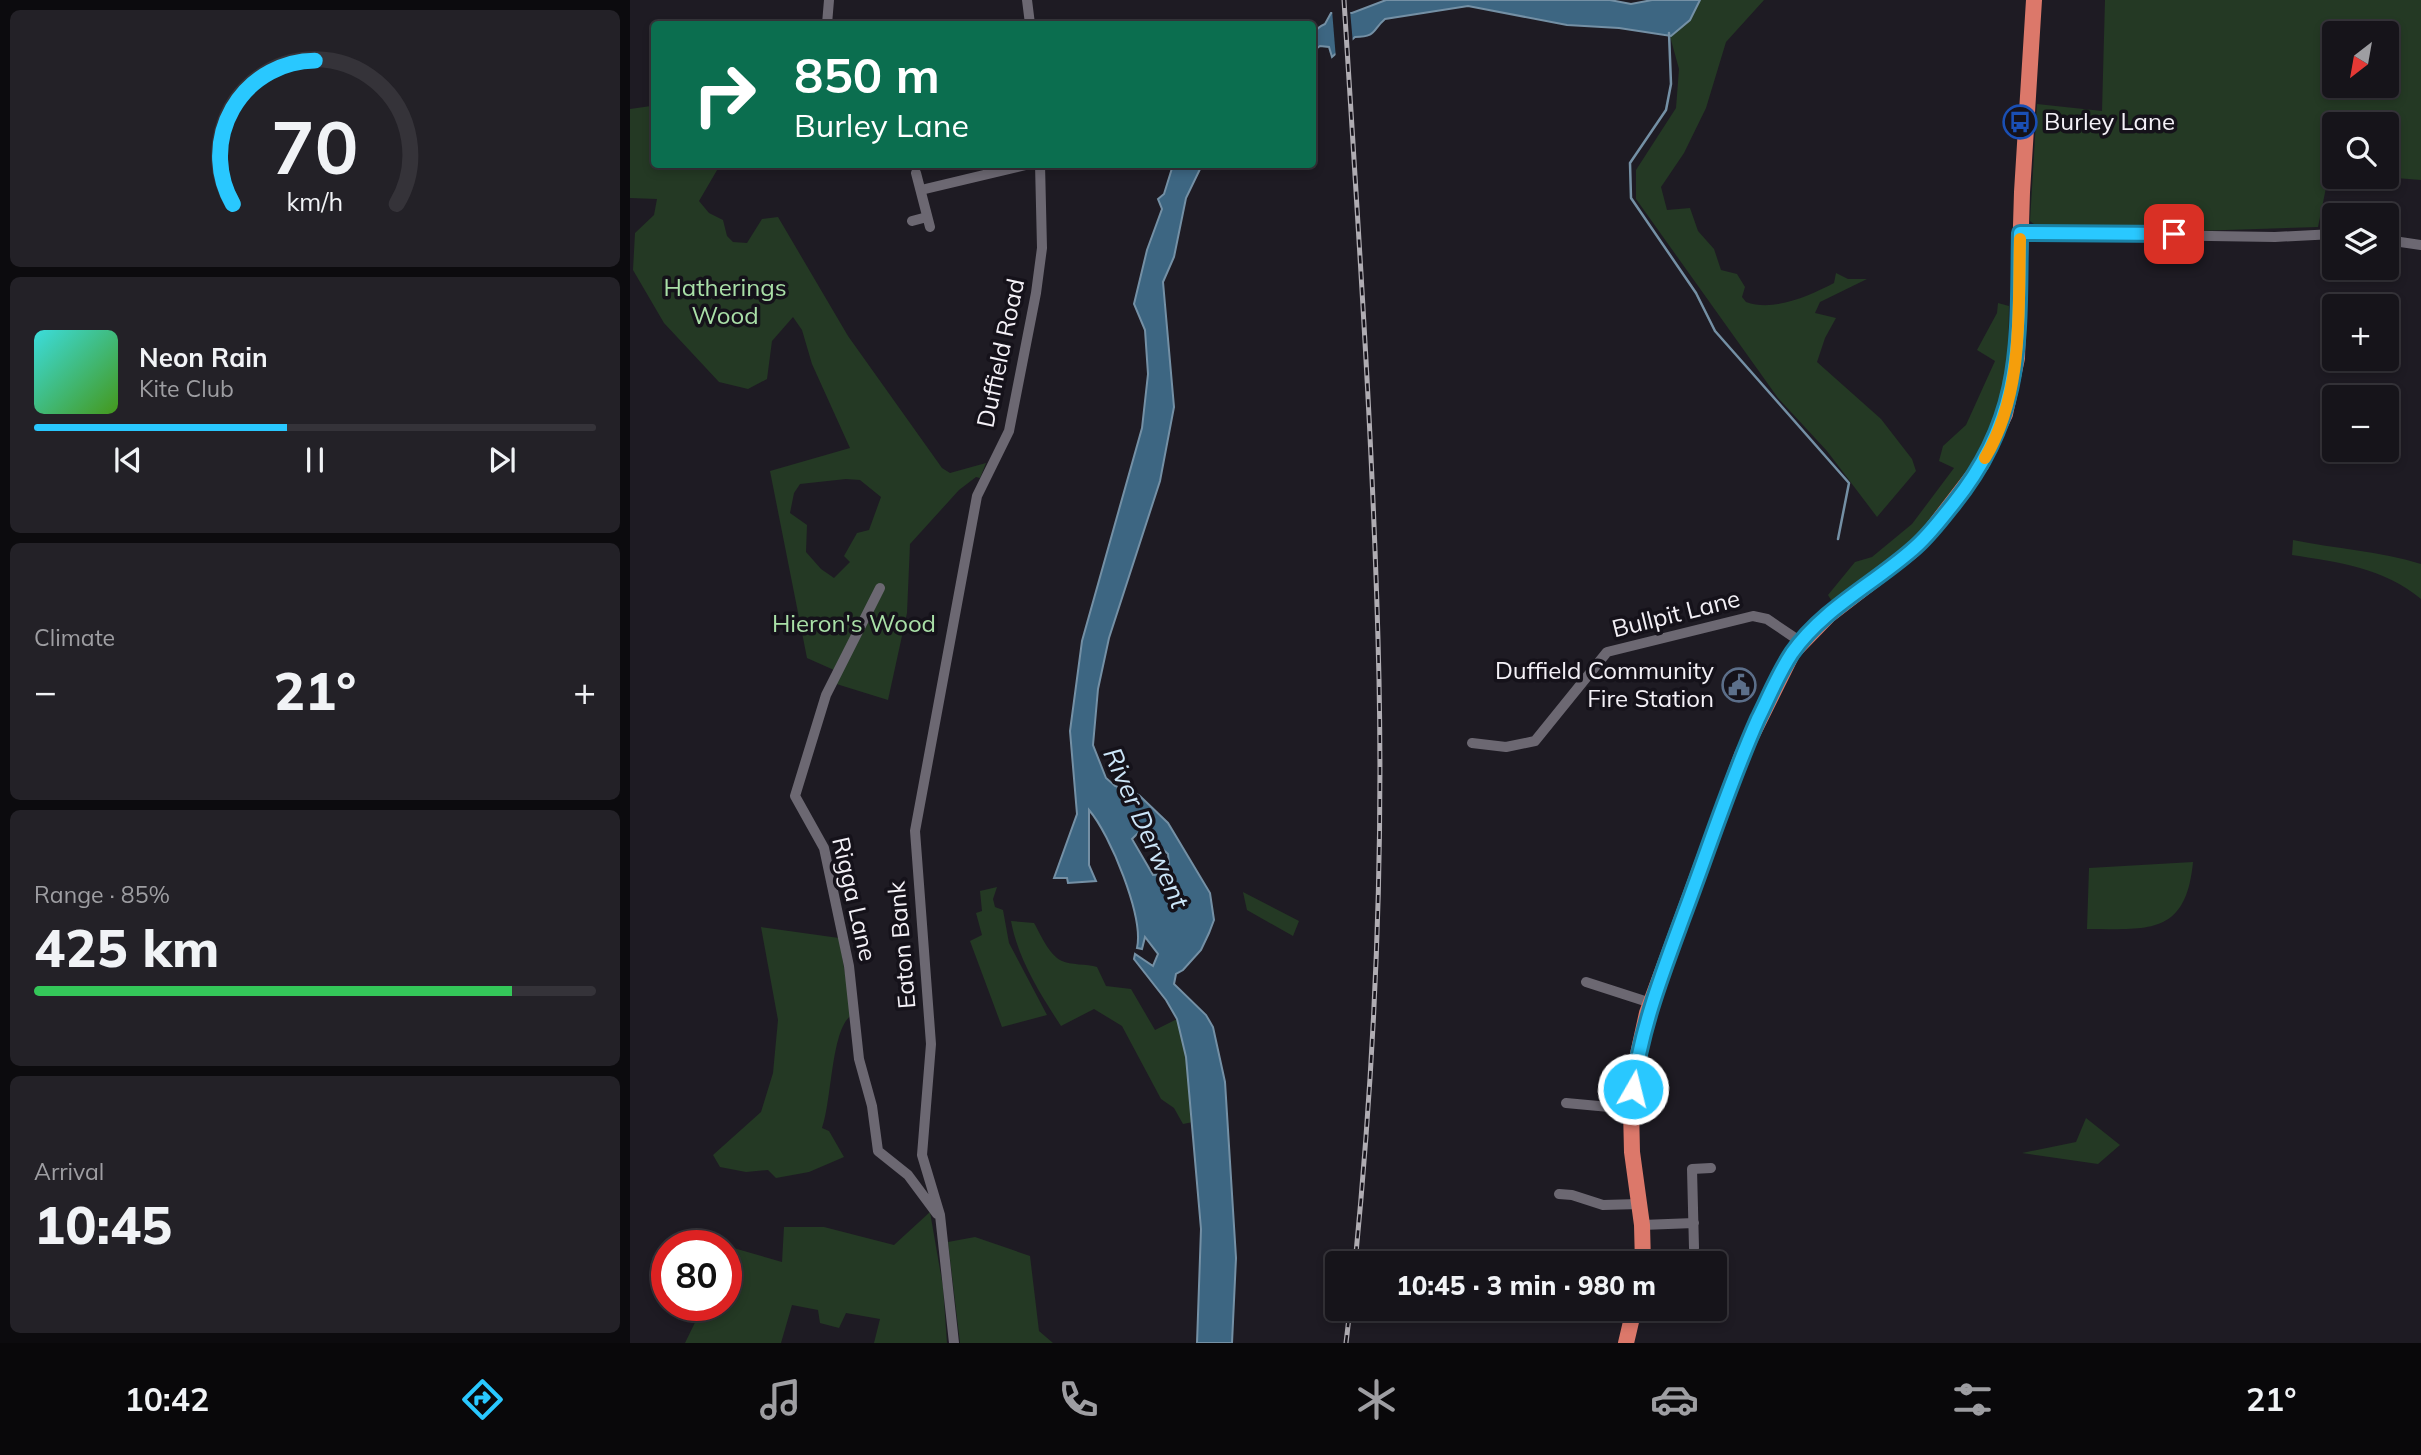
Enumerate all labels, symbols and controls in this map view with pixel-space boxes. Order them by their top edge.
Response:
north arrow [2322,21,2399,98]
map controls [2322,21,2399,462]
text: 850 m [794,44,940,105]
icon: right [679,49,770,140]
text: 70 [271,102,359,193]
bus stop icon: Burley Lane [2001,103,2039,141]
text: Burley Lane [794,105,969,145]
place label: Burley Lane [2044,106,2175,136]
button: search [2322,112,2399,189]
text: km/h [287,186,343,217]
button: layers [2322,203,2399,280]
pin [2144,204,2204,264]
icon: arrive [2155,215,2193,253]
park label: Hatherings Wood [663,272,787,330]
street label: Duffield Road [970,276,1030,430]
button: + [2322,294,2399,371]
text: Neon Rain [139,341,268,374]
text: Kite Club [139,374,234,403]
button: − [2322,385,2399,462]
icon: previous [109,441,147,479]
icon: pause [296,441,334,479]
icon: next [483,441,521,479]
street label: Bullpit Lane [1609,583,1743,643]
park label: Hieron's Wood [772,608,936,638]
text: Climate [34,623,115,652]
place label: Duffield Community Fire Station [1495,655,1714,713]
text: 21° [274,658,356,723]
public building icon: Duffield Community Fire Station [1720,666,1758,704]
text: − [34,667,57,715]
text: + [573,667,596,715]
water label: River Derwent [1096,742,1197,914]
street label: Rigga Lane [826,834,884,964]
street label: Eaton Bank [880,879,922,1010]
text: Range · 85% [34,880,170,909]
text: 425 km [34,915,219,980]
position arrow [1596,1052,1670,1126]
text: Arrival [34,1157,104,1186]
text: 10:45 [34,1192,172,1257]
speed limit sign: 80 [651,1230,742,1321]
text: 10:45 · 3 min · 980 m [1396,1269,1656,1302]
icon: directions [458,1375,507,1424]
icon: music [756,1375,805,1424]
icon: phone [1054,1375,1103,1424]
icon: climate [1352,1375,1401,1424]
icon: car [1650,1375,1699,1424]
icon: filters [1948,1375,1997,1424]
text: 10:42 [124,1379,209,1419]
text: 21° [2246,1379,2296,1419]

